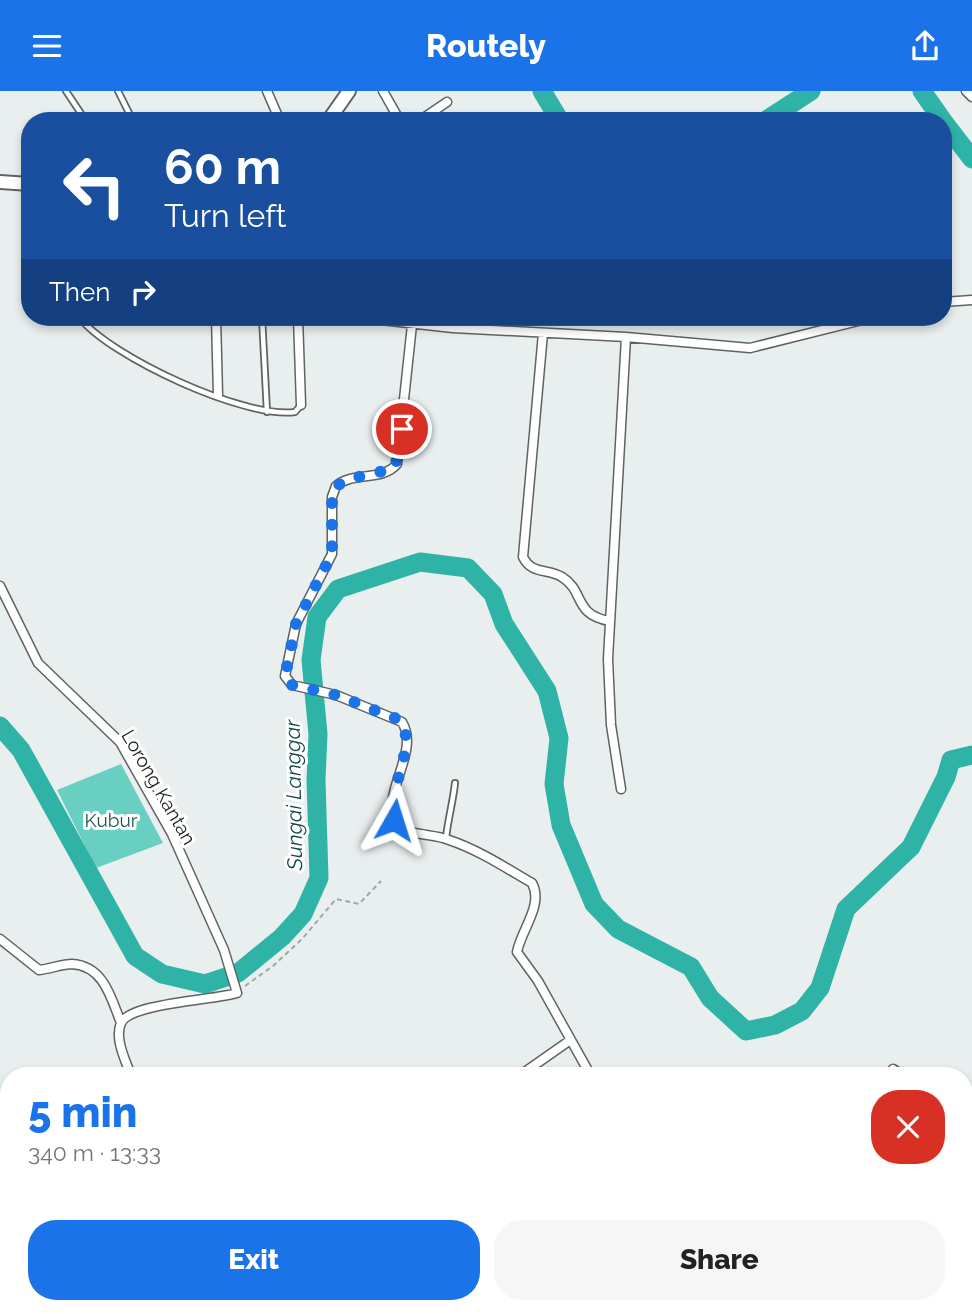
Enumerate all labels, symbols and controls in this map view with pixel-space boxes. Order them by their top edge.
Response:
icon: menu [28,27,66,65]
text: Routely [426,27,546,64]
icon: share [906,27,944,65]
text: 60 m [164,138,281,195]
icon: left [49,140,140,231]
text: Turn left [164,197,286,234]
icon: right [124,273,162,311]
text: Then [49,277,110,307]
pin [372,399,432,459]
icon: arrive [383,410,421,448]
water label: Sungai Langgar [280,719,307,872]
street label: Lorong Kantan [117,726,201,848]
position arrow [357,783,431,857]
park label: Kubur [85,809,138,831]
text: 5 min [28,1088,138,1137]
button: close [871,1090,945,1164]
text: 340 m · 13:33 [28,1139,161,1166]
button: Exit [28,1220,480,1300]
button: Share [494,1220,945,1300]

